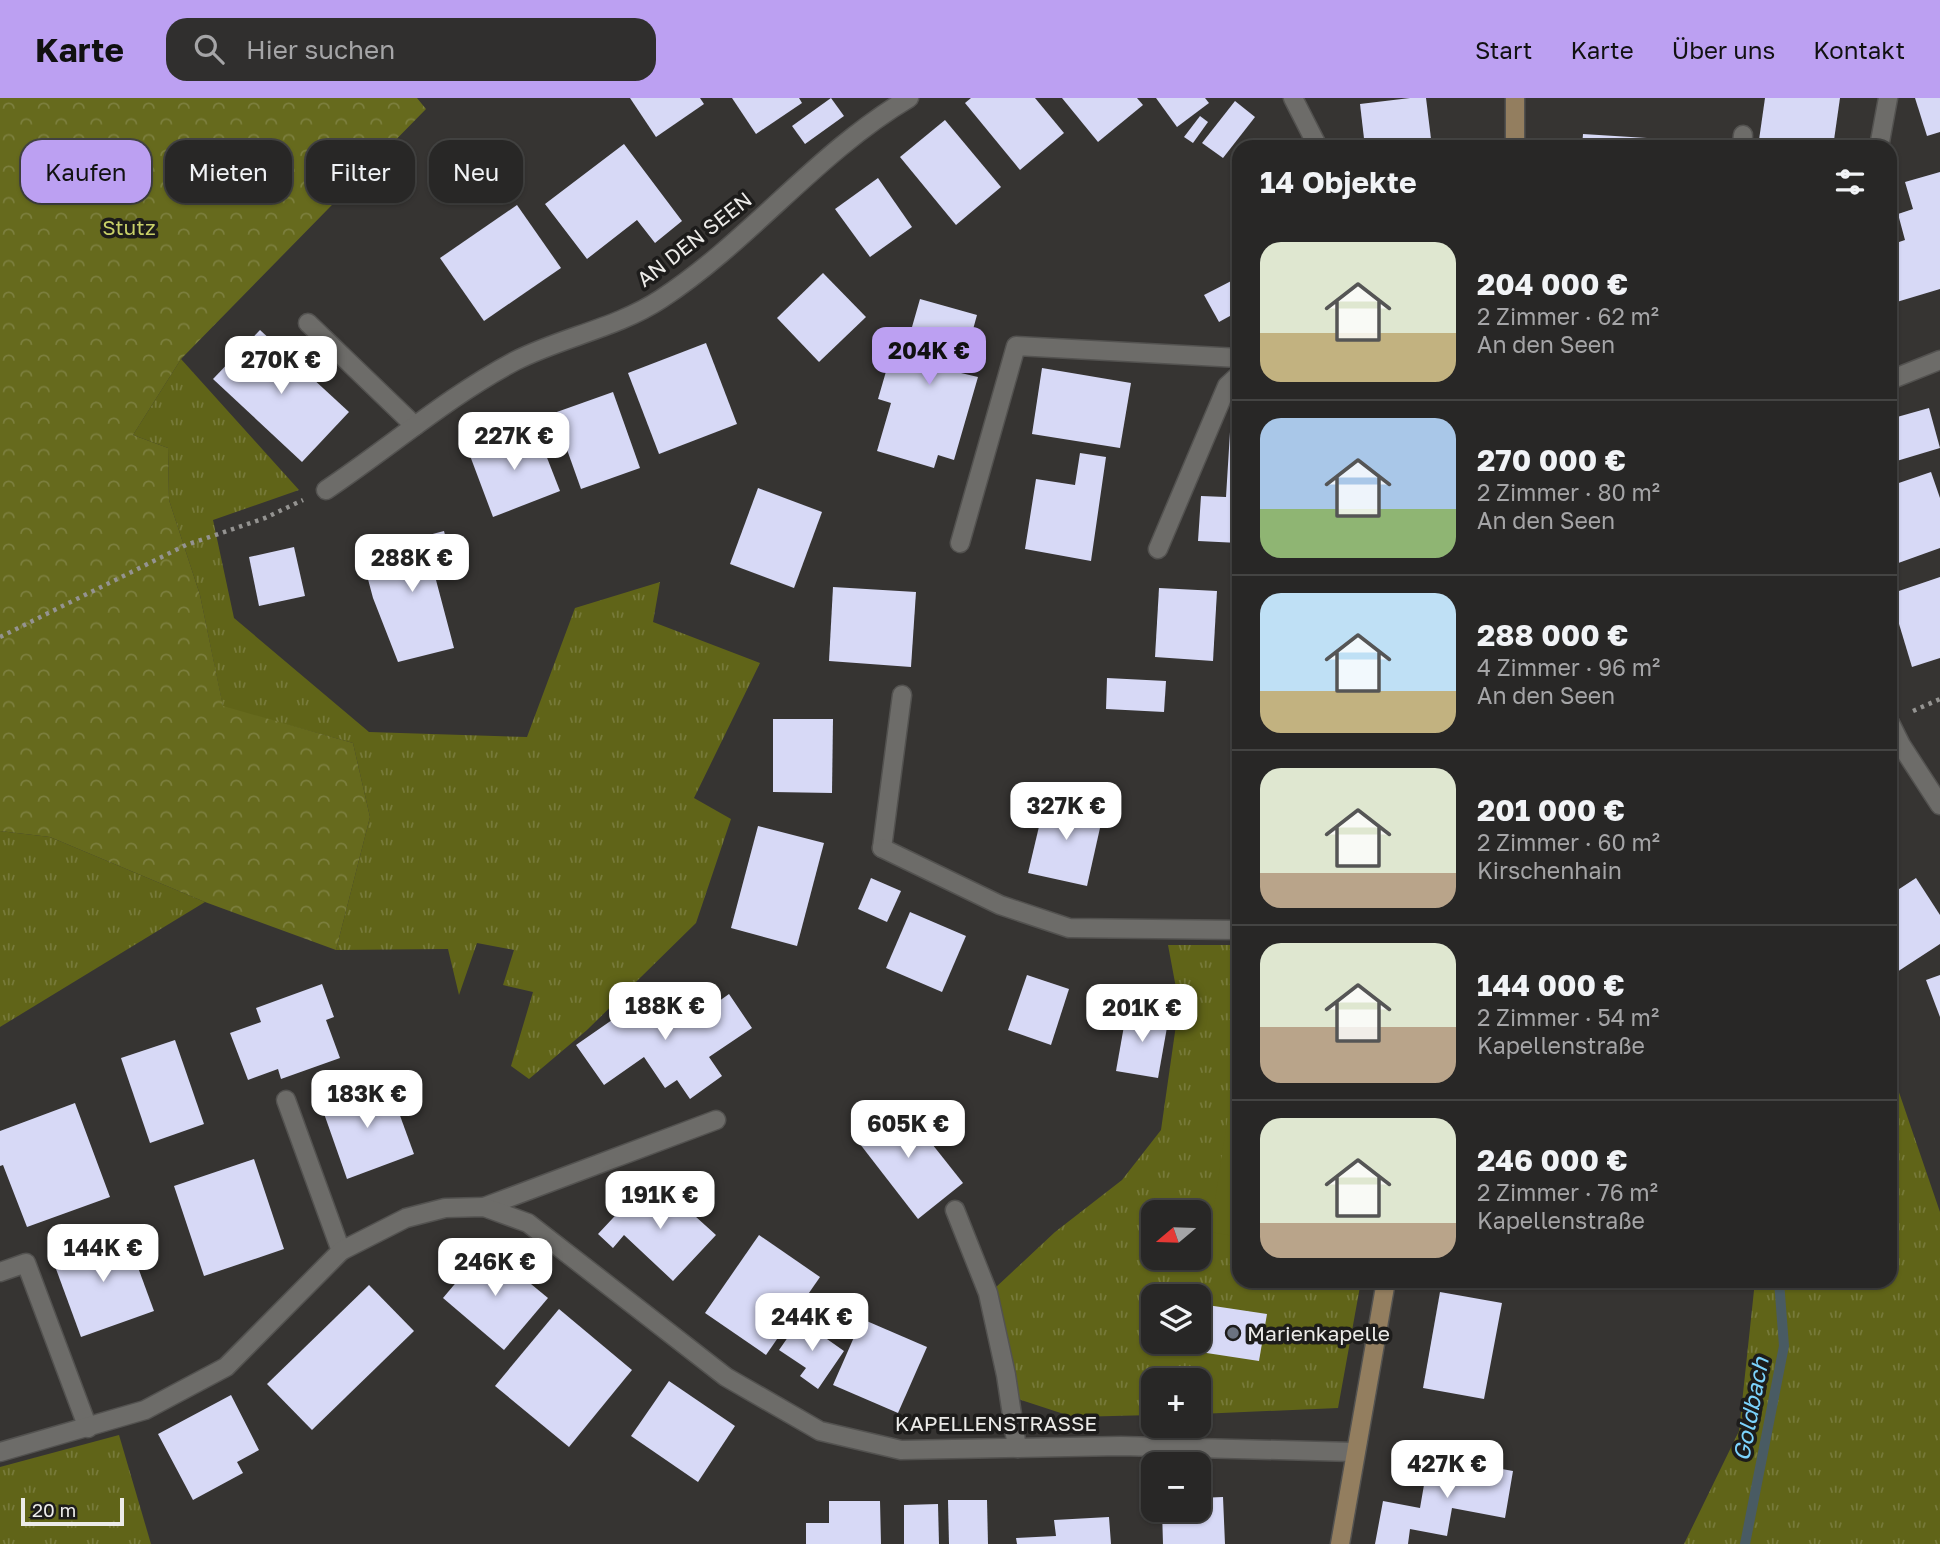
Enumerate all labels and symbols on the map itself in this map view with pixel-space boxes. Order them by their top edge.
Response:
street label: AN DEN SEEN [631,186,757,292]
park label: Stutz [102,214,156,240]
pin: 204K € [872,328,986,387]
pin: 270K € [224,336,338,396]
pin: 227K € [457,412,571,472]
pin: 288K € [355,534,469,594]
pin: 327K € [1009,782,1123,842]
pin: 188K € [608,982,722,1042]
pin: 201K € [1085,984,1199,1044]
pin: 183K € [310,1070,424,1130]
pin: 605K € [851,1100,965,1160]
pin: 191K € [603,1172,717,1231]
north arrow [1141,1200,1211,1270]
pin: 144K € [46,1224,160,1284]
pin: 246K € [438,1238,552,1298]
pin: 244K € [755,1294,869,1353]
place label: Marienkapelle [1247,1320,1390,1346]
marker: Marienkapelle [1225,1325,1241,1341]
water label: Goldbach [1726,1354,1774,1463]
street label: KAPELLENSTRASSE [895,1410,1097,1436]
pin: 427K € [1390,1440,1504,1500]
scale bar [21,1495,124,1527]

